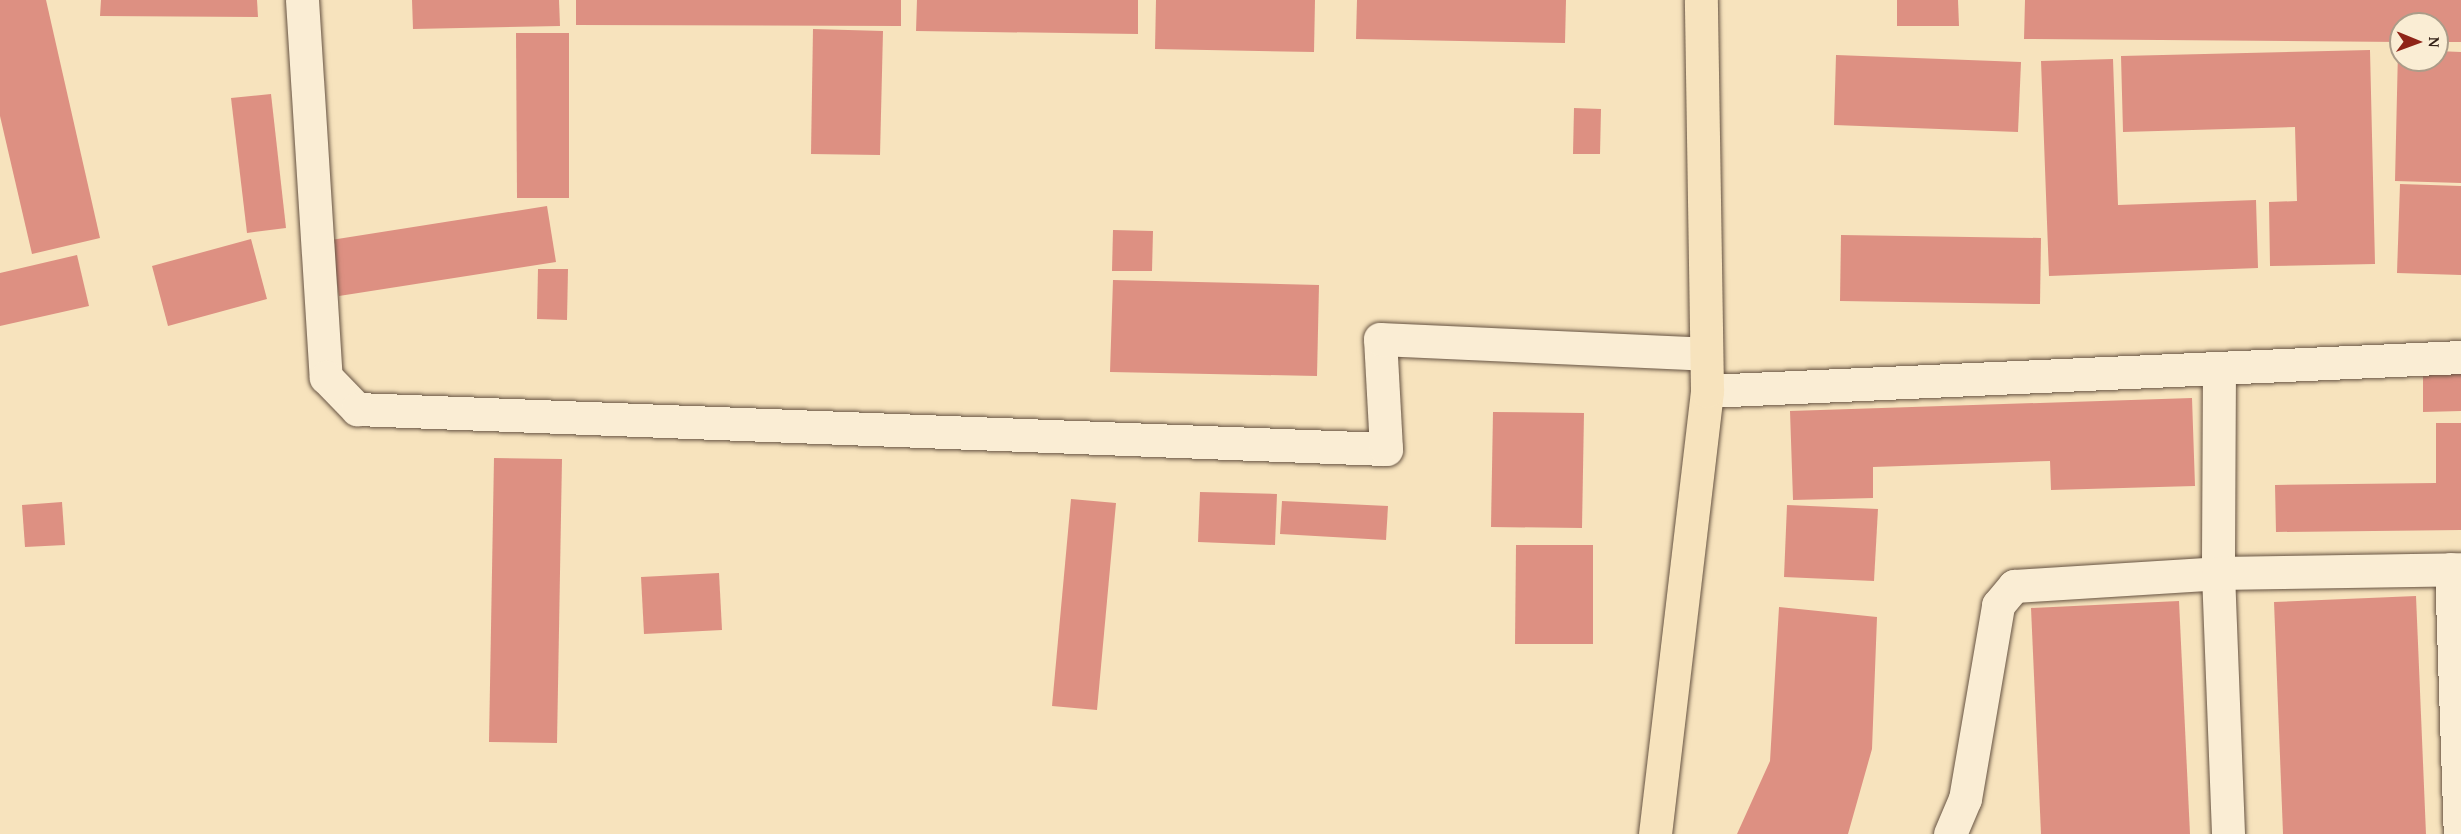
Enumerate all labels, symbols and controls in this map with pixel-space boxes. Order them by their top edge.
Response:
north arrow [2389,12,2449,72]
text: N [2423,37,2447,48]

